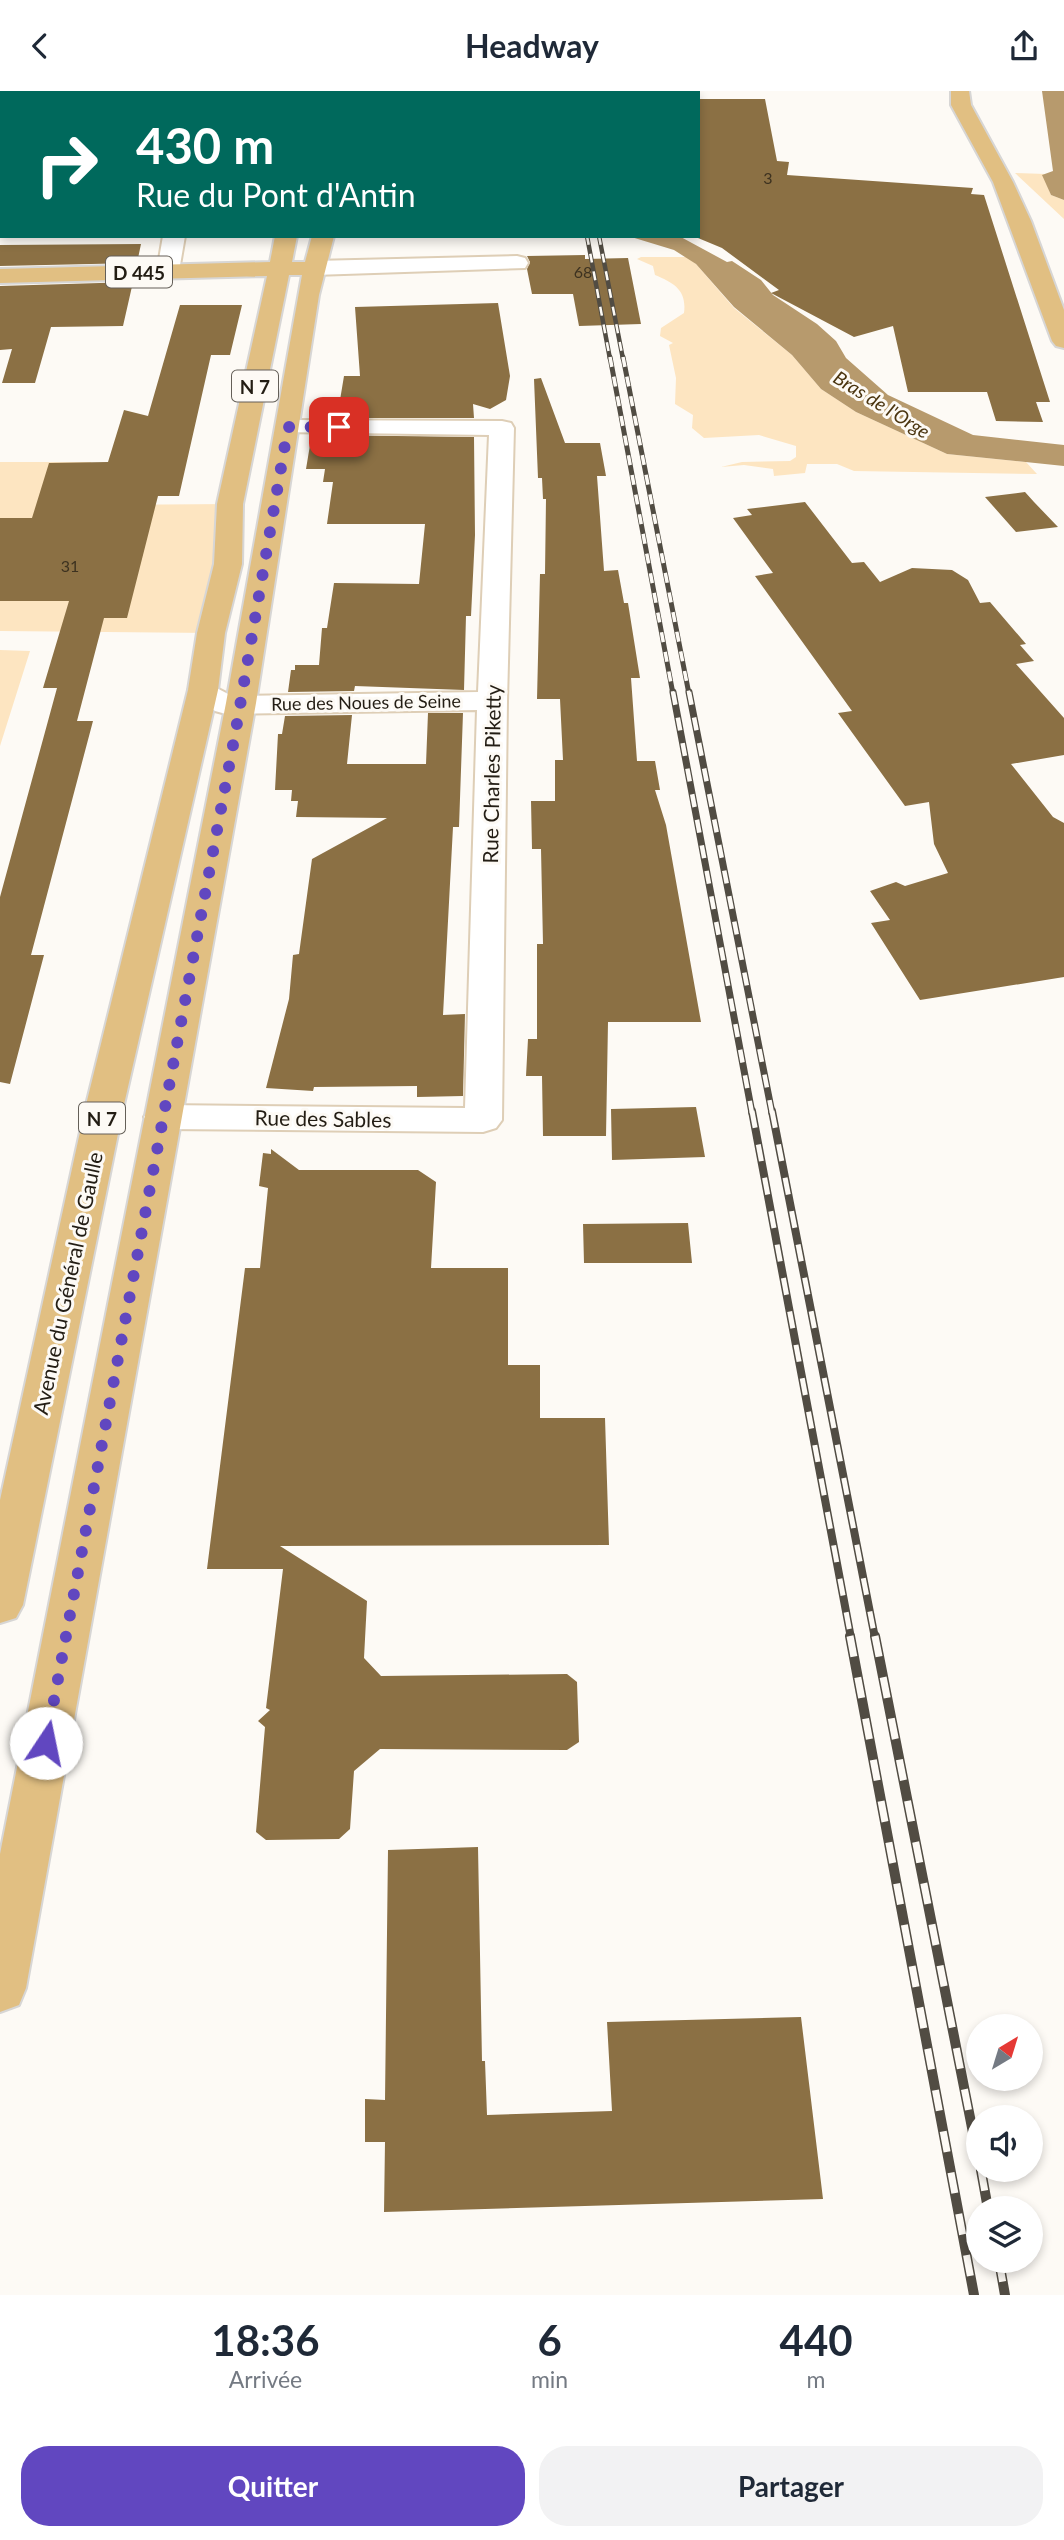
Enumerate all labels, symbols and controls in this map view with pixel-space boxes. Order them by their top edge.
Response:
text: Headway [465,26,599,65]
icon: back [21,27,59,65]
icon: share [1005,27,1043,65]
text: 430 m [136,116,274,174]
icon: right [21,119,112,210]
house number: 3 [763,168,773,187]
text: Rue du Pont d'Antin [136,175,416,214]
road number: D 445 [106,257,172,287]
house number: 68 [574,262,592,281]
water label: Bras de l'Orge [830,365,934,443]
road number: N 7 [232,371,278,401]
pin [309,397,369,457]
icon: arrive [320,408,358,446]
house number: 31 [61,556,79,575]
street label: Rue Charles Piketty [477,684,505,864]
street label: Rue des Noues de Seine [271,689,461,715]
road number: N 7 [79,1103,125,1133]
street label: Rue des Sables [254,1104,392,1132]
street label: Avenue du Général de Gaulle [27,1149,107,1417]
position arrow [9,1706,83,1780]
north arrow [966,2014,1043,2091]
map controls [966,2014,1043,2273]
button: sound [966,2105,1043,2182]
button: layers [966,2196,1043,2273]
text: 18:36 [211,2315,320,2365]
text: 6 [537,2315,562,2365]
text: 440 [780,2315,853,2365]
text: Arrivée [229,2365,302,2393]
text: min [531,2365,568,2393]
text: m [807,2365,826,2393]
button: Quitter [21,2446,525,2526]
button: Partager [539,2446,1043,2526]

